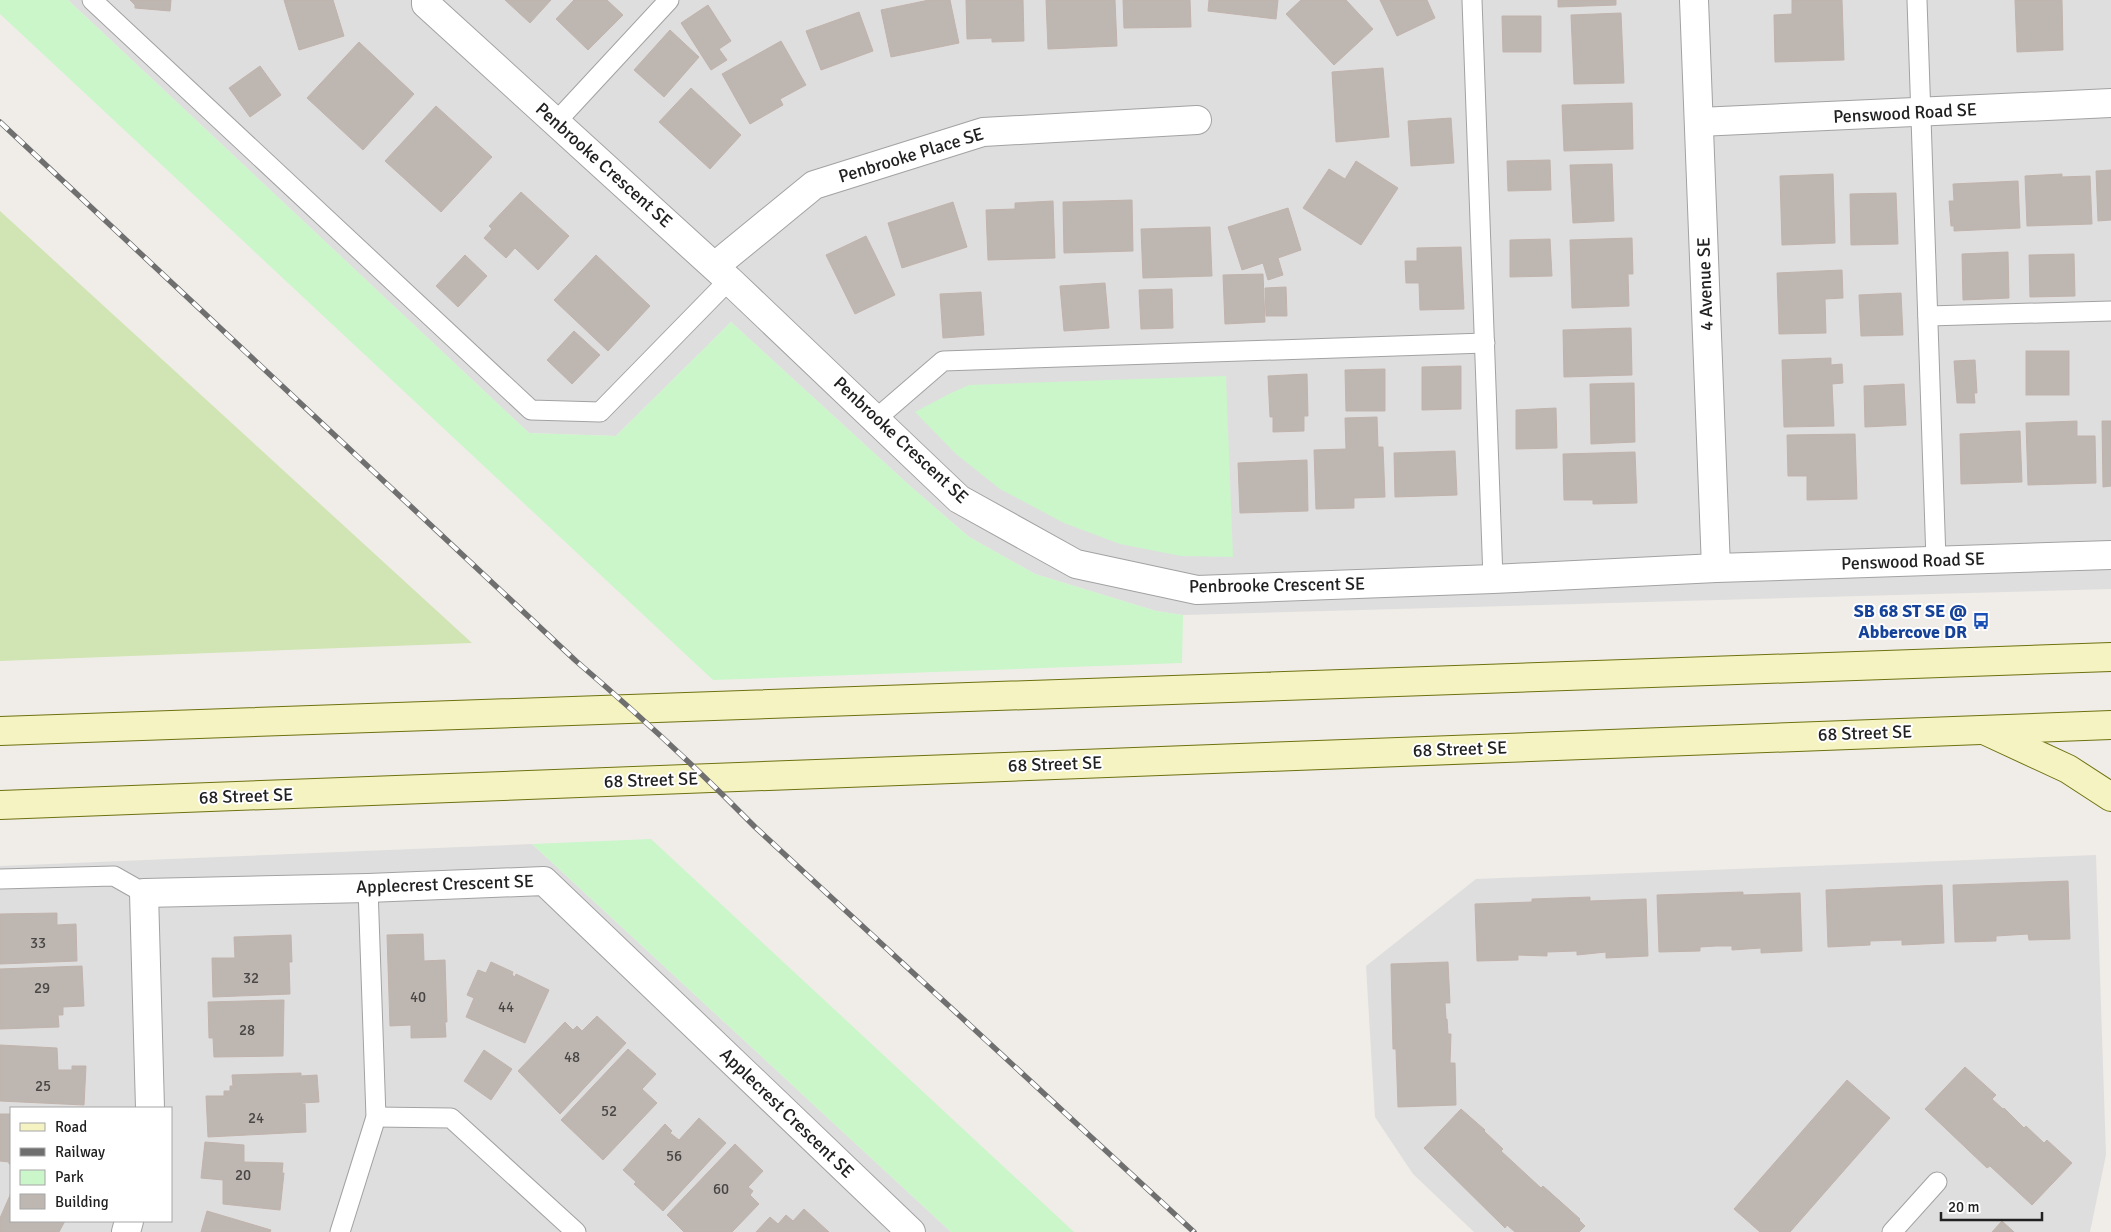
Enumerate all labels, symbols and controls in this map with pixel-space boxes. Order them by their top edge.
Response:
street label: Penbrooke Crescent SE [531,98,677,232]
street label: Penswood Road SE [1832,98,1978,128]
street label: Penbrooke Place SE [836,122,986,188]
street label: 4 Avenue SE [1692,237,1718,331]
street label: Penbrooke Crescent SE [829,372,973,508]
street label: Penswood Road SE [1841,547,1985,575]
street label: Penbrooke Crescent SE [1189,572,1365,598]
place label: SB 68 ST SE @ Abbercove DR [1854,600,1967,643]
bus stop icon: SB 68 ST SE @ Abbercove DR [1971,611,1991,631]
street label: 68 Street SE [1817,720,1913,746]
street label: 68 Street SE [1412,736,1508,762]
street label: 68 Street SE [1007,751,1103,777]
street label: 68 Street SE [603,767,699,793]
street label: 68 Street SE [198,783,294,809]
street label: Applecrest Crescent SE [356,870,534,898]
house number: 33 [30,934,46,952]
house number: 32 [243,969,259,987]
house number: 29 [34,979,50,997]
house number: 40 [410,988,426,1006]
house number: 44 [498,998,514,1016]
house number: 28 [239,1021,255,1039]
street label: Applecrest Crescent SE [715,1043,859,1183]
house number: 48 [564,1048,580,1066]
house number: 25 [35,1077,51,1095]
house number: 52 [601,1102,617,1120]
legend [10,1107,172,1222]
house number: 24 [248,1109,264,1127]
text: Road [55,1118,87,1136]
text: Railway [55,1143,105,1161]
house number: 56 [666,1147,682,1165]
house number: 20 [235,1166,251,1184]
text: Park [55,1168,84,1186]
house number: 60 [713,1180,729,1198]
scale bar [1941,1190,2042,1222]
text: Building [55,1193,109,1211]
text: 20 m [1948,1198,1979,1216]

